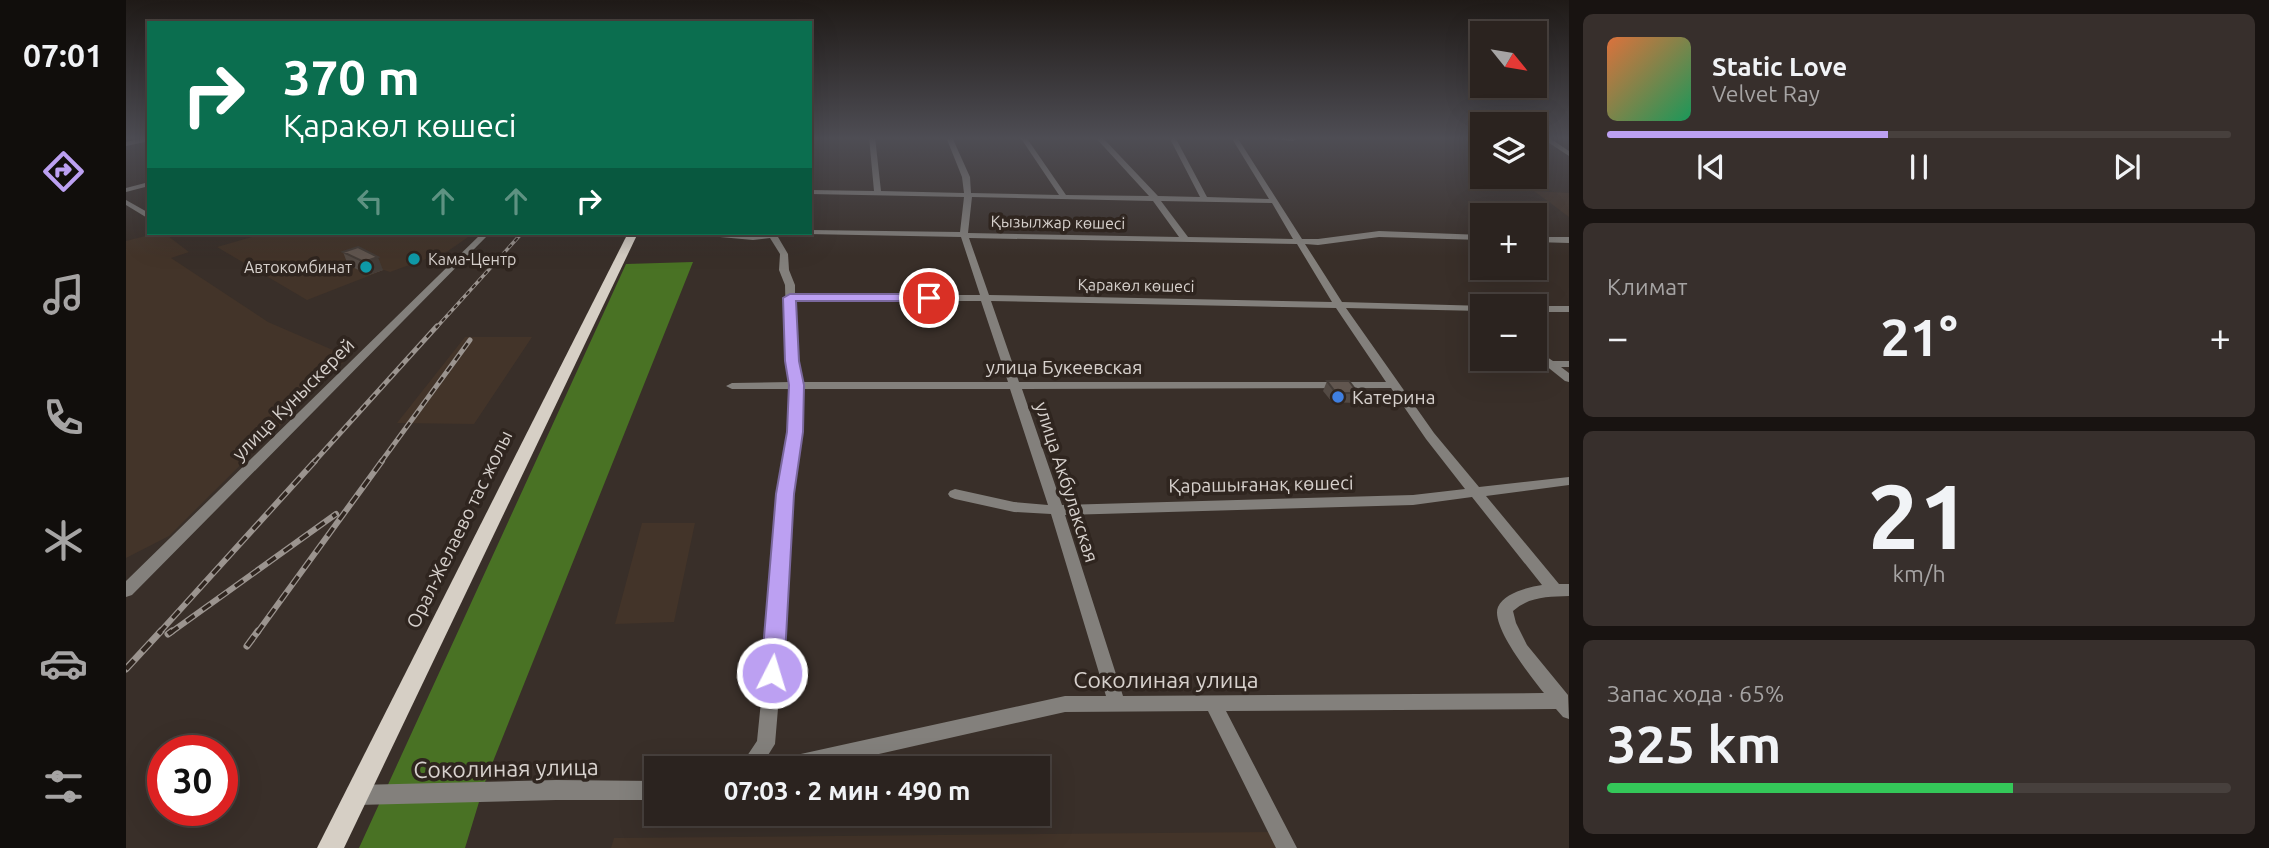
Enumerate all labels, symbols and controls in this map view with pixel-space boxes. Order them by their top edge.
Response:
north arrow [1470,21,1547,98]
map controls [1470,21,1547,371]
text: 07:01 [23,37,103,73]
icon: right [168,49,259,140]
text: 370 m [283,49,420,104]
text: Static Love [1712,52,1847,81]
text: Velvet Ray [1712,81,1820,106]
text: Қаракөл көшесі [283,107,517,143]
button: layers [1470,112,1547,189]
icon: directions [39,147,88,196]
icon: previous [1692,148,1730,186]
icon: pause [1900,148,1938,186]
icon: next [2108,148,2146,186]
icon: left [351,182,389,220]
icon: ahead [424,182,462,220]
icon: ahead [497,182,535,220]
icon: right [570,182,608,220]
button: + [1470,203,1547,280]
street label: Қызылжар көшесі [991,212,1125,232]
place label: Кама-Центр [428,250,516,268]
marker: Кама-Центр [406,251,422,267]
place label: Автокомбинат [244,258,352,276]
marker: Автокомбинат [358,259,374,275]
pin [899,268,959,328]
icon: music [39,270,88,319]
text: Климат [1607,274,1687,299]
street label: Қаракөл көшесі [1077,275,1195,295]
icon: arrive [910,279,948,317]
button: − [1470,294,1547,371]
text: 21° [1880,308,1958,366]
text: − [1607,316,1628,358]
text: + [2210,316,2231,358]
street label: улица Куныскерей [227,333,359,465]
street label: улица Букеевская [986,356,1142,378]
place label: Катерина [1352,386,1435,408]
marker: Катерина [1330,389,1346,405]
icon: phone [39,393,88,442]
street label: улица Акбулакская [1031,399,1103,565]
street label: Орал-Желаево тас жолы [402,427,516,631]
text: 21 [1868,464,1970,566]
street label: Қарашығанақ көшесі [1168,471,1354,497]
icon: climate [39,516,88,565]
text: km/h [1892,561,1946,586]
position arrow [735,636,809,710]
icon: car [39,639,88,688]
street label: Соколиная улица [1073,667,1259,692]
text: Запас хода · 65% [1607,681,1784,706]
text: 325 km [1607,715,1781,773]
speed limit sign: 30 [147,735,238,826]
street label: Соколиная улица [413,754,599,782]
icon: filters [39,762,88,811]
text: 07:03 · 2 мин · 490 m [724,776,970,805]

